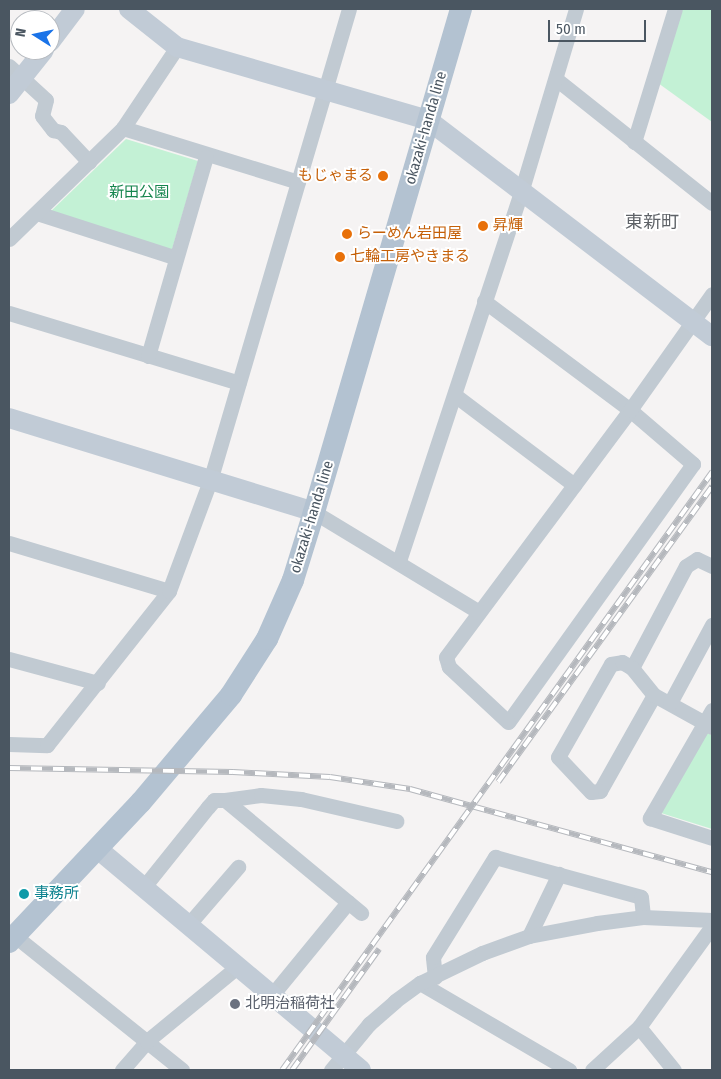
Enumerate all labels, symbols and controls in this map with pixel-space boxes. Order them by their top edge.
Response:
north arrow [10,10,60,60]
scale bar [551,10,648,42]
text: 50 m [556,20,586,38]
text: N [12,27,30,38]
street label: okazaki-handa line [401,70,451,186]
place label: もじゃまる [298,167,373,185]
marker: もじゃまる [377,170,389,182]
park label: 新田公園 [109,184,169,202]
district label: 東新町 [625,211,679,233]
place label: 昇輝 [493,217,523,235]
marker: 昇輝 [477,220,489,232]
place label: らーめん岩田屋 [357,225,462,243]
marker: らーめん岩田屋 [341,228,353,240]
place label: 七輪工房やきまる [350,248,470,266]
marker: 七輪工房やきまる [334,251,346,263]
street label: okazaki-handa line [286,459,338,575]
place label: 事務所 [34,885,79,903]
marker: 事務所 [18,888,30,900]
place label: 北明治稲荷社 [245,995,335,1013]
marker: 北明治稲荷社 [229,998,241,1010]

